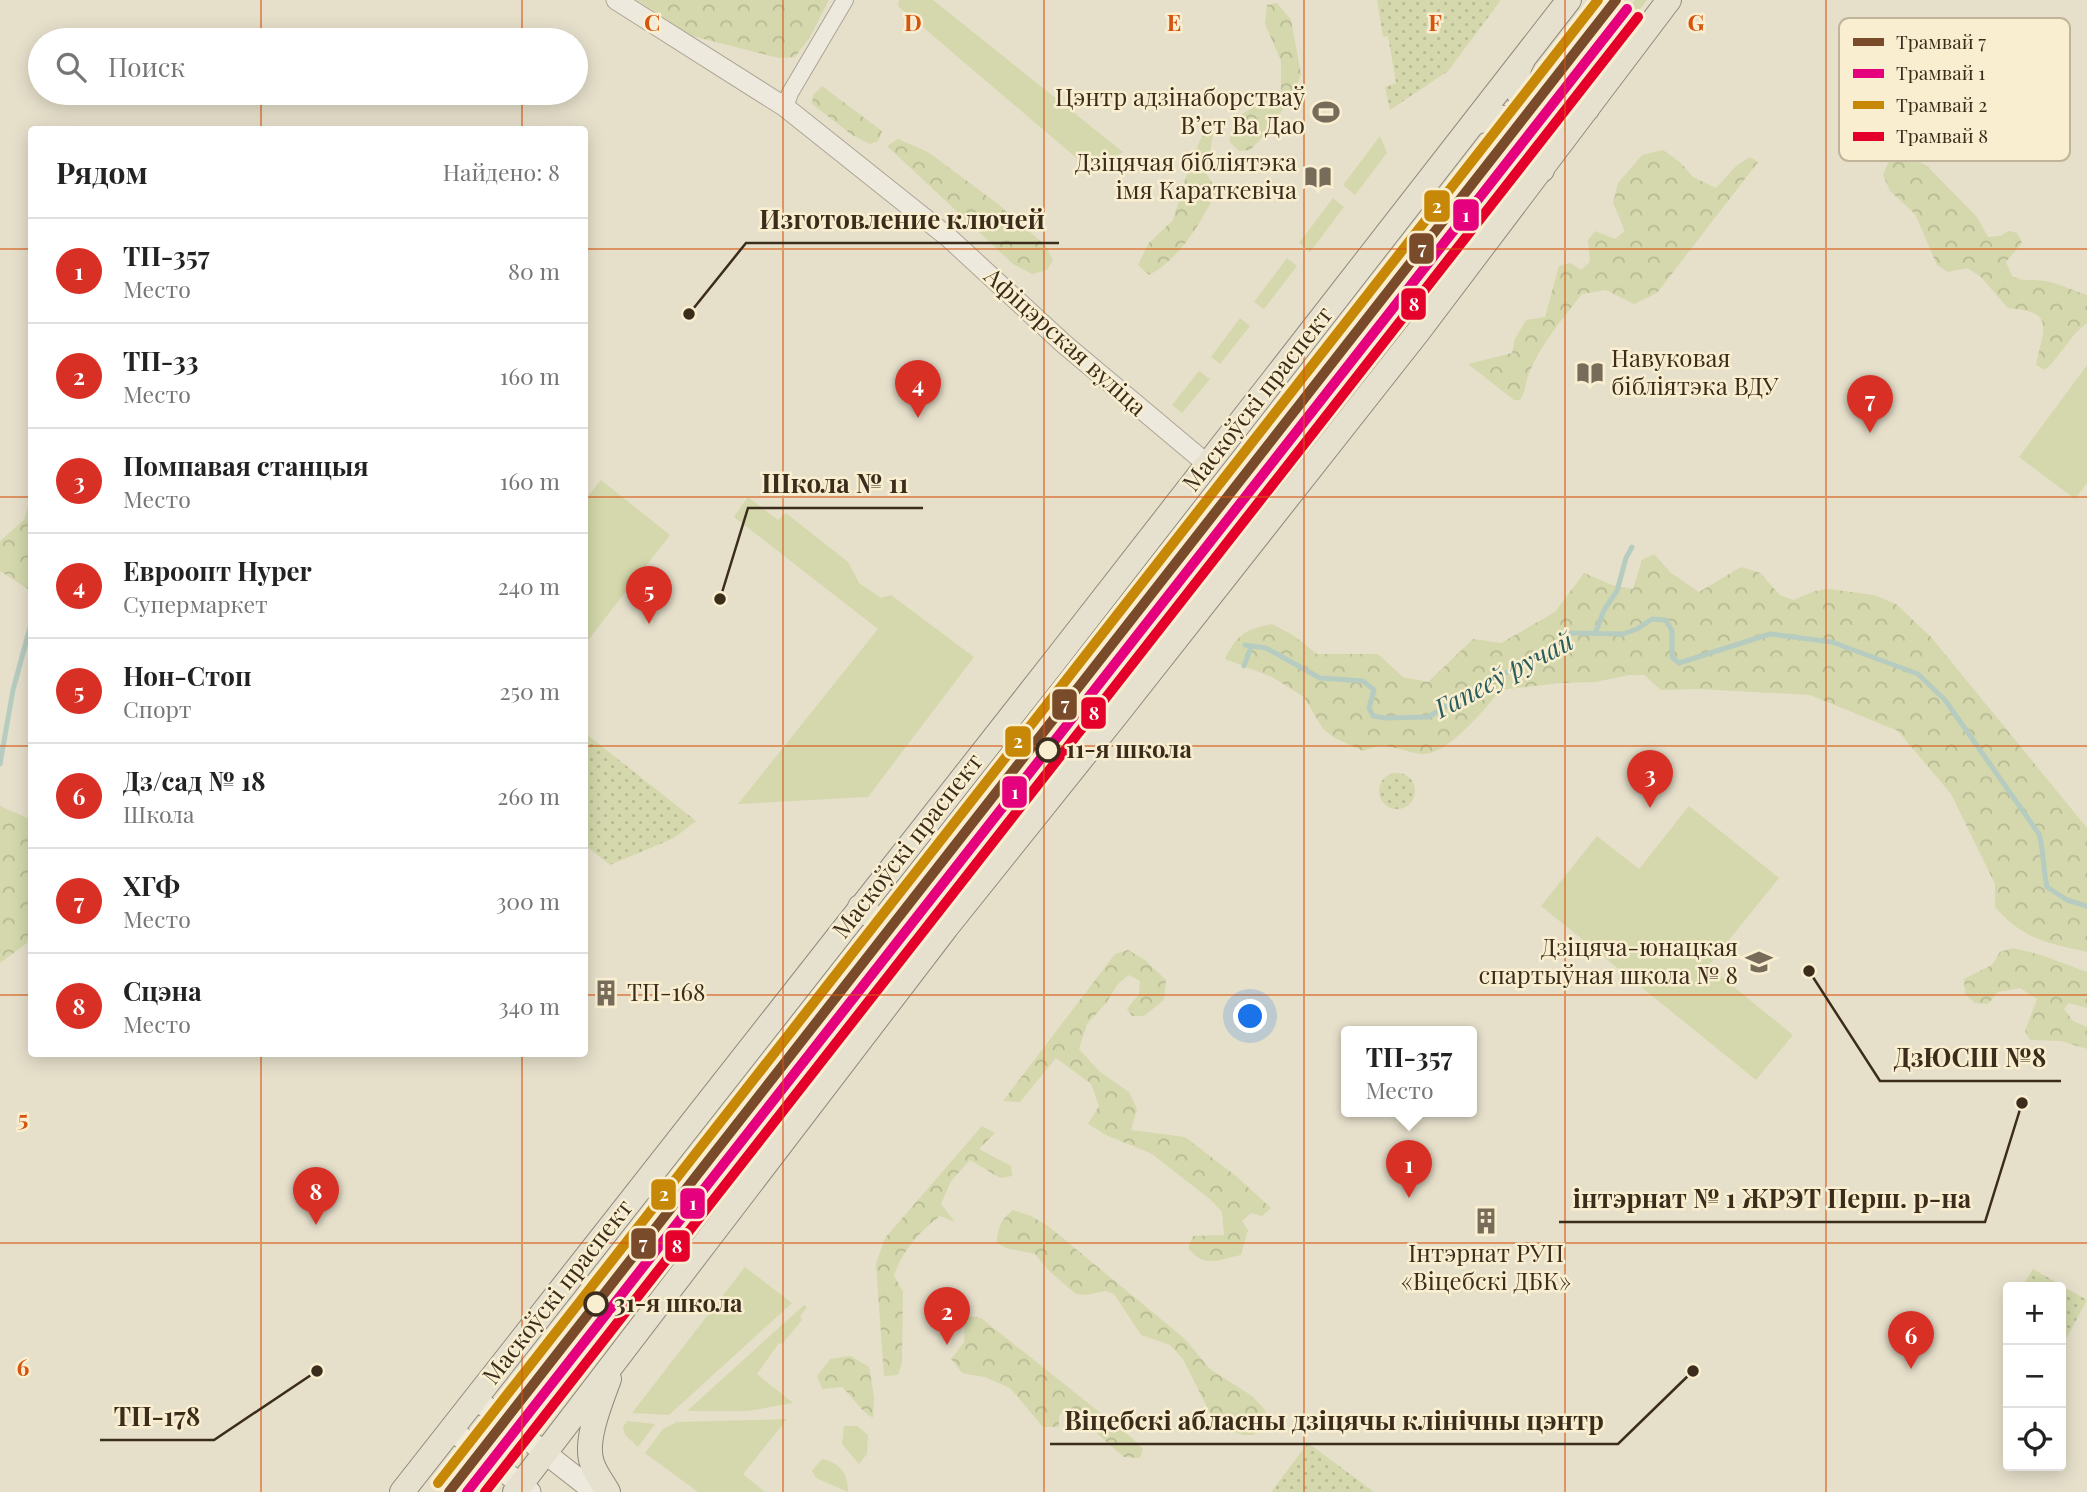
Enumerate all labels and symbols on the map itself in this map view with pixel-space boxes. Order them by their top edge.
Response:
text: C [644,6,660,37]
text: D [904,6,922,37]
text: E [1167,6,1181,37]
text: F [1428,6,1442,37]
text: G [1688,6,1705,37]
legend [1839,18,2070,161]
text: Трамвай 7 [1896,28,1986,54]
text: Трамвай 1 [1896,59,1985,85]
place label: Цэнтр адзінаборстваў Вʼет Ва Дао [1055,80,1305,140]
text: Трамвай 2 [1896,91,1987,117]
sports icon: Цэнтр адзінаборстваў Вʼет Ва Дао [1311,97,1341,127]
text: Трамвай 8 [1896,122,1988,148]
place label: Дзіцячая бібліятэка імя Караткевіча [1075,145,1297,205]
library icon: Дзіцячая бібліятэка імя Караткевіча [1303,162,1333,192]
line badge: 2 [1423,189,1451,223]
text: 2 [1432,192,1442,218]
callout: Изготовление ключей [746,196,1059,243]
line badge: 1 [1452,198,1480,232]
text: Изготовление ключей [759,201,1045,236]
text: 1 [1462,201,1470,227]
line badge: 7 [1408,232,1435,265]
text: 7 [1418,234,1427,260]
street label: Афіцэрская вуліца [978,258,1154,422]
line badge: 8 [1400,287,1427,321]
text: 8 [1409,290,1419,316]
street label: Маскоўскі праспект [1174,299,1339,497]
place label: Навуковая бібліятэка ВДУ [1611,341,1779,401]
library icon: Навуковая бібліятэка ВДУ [1575,358,1605,388]
pin: 4 [895,360,941,418]
pin: 7 [1847,375,1893,433]
callout: Школа № 11 [748,461,923,508]
text: Школа № 11 [762,465,908,500]
pin: 5 [626,566,672,624]
water label: Гапееў ручай [1427,622,1580,725]
line badge: 7 [1051,688,1078,721]
text: 7 [1061,690,1070,716]
line badge: 8 [1080,696,1107,730]
text: 8 [1089,699,1099,725]
line badge: 2 [1004,725,1032,758]
text: 2 [1013,727,1023,753]
place label: 11-я школа [1066,732,1192,764]
marker: 11-я школа [1036,738,1060,762]
street label: Маскоўскі праспект [824,746,989,944]
pin: 3 [1627,750,1673,808]
line badge: 1 [1001,775,1028,809]
text: 1 [1011,778,1019,804]
place label: Дзіцяча-юнацкая спартыўная школа № 8 [1479,930,1738,990]
school or university icon: Дзіцяча-юнацкая спартыўная школа № 8 [1744,947,1774,977]
place label: ТП-168 [627,975,705,1007]
building icon: ТП-168 [591,978,621,1008]
your location [1233,999,1267,1033]
callout: ДзЮСШ №8 [1880,1034,2061,1081]
text: ДзЮСШ №8 [1894,1039,2046,1074]
text: 5 [18,1102,28,1133]
pin: 1 [1386,1140,1432,1198]
pin: 8 [293,1167,339,1225]
callout: інтэрнат № 1 ЖРЭТ Перш. р-на [1559,1175,1985,1222]
line badge: 2 [650,1178,677,1211]
text: 2 [659,1180,669,1206]
text: інтэрнат № 1 ЖРЭТ Перш. р-на [1573,1180,1972,1215]
line badge: 1 [679,1187,706,1220]
text: 1 [689,1189,697,1215]
street label: Маскоўскі праспект [474,1192,639,1390]
building icon: Інтэрнат РУП «Віцебскі ДБК» [1471,1206,1501,1236]
line badge: 7 [630,1227,657,1260]
text: 7 [639,1229,648,1255]
line badge: 8 [664,1229,691,1263]
text: 8 [672,1232,682,1258]
place label: Інтэрнат РУП «Віцебскі ДБК» [1401,1236,1571,1296]
place label: 31-я школа [614,1286,743,1318]
pin: 2 [924,1287,970,1345]
marker: 31-я школа [584,1292,608,1316]
pin: 6 [1888,1311,1934,1369]
text: 6 [17,1351,30,1382]
callout: ТП-178 [100,1393,214,1440]
callout: Віцебскі абласны дзіцячы клінічны цэнтр [1050,1397,1618,1444]
text: ТП-178 [114,1398,200,1433]
text: Віцебскі абласны дзіцячы клінічны цэнтр [1064,1402,1604,1437]

